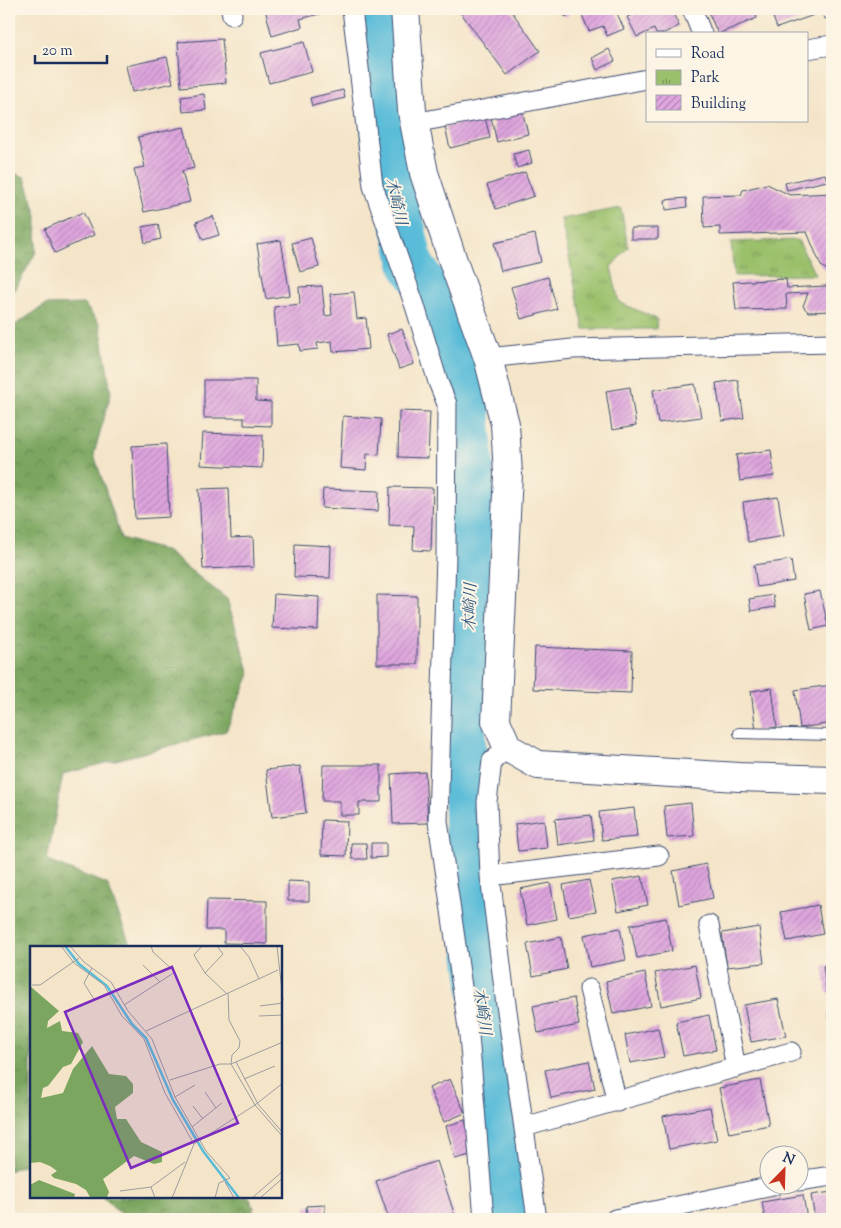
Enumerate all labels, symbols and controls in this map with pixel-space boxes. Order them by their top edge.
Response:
scale bar [35,32,108,64]
legend [646,32,808,122]
text: 20 m [42,41,73,62]
text: Road [691,44,725,65]
text: Park [691,68,720,89]
text: Building [691,94,746,115]
water label: 木崎川 [378,176,412,229]
water label: 木崎川 [459,581,484,631]
inset map [30,946,282,1198]
water label: 木崎川 [466,986,496,1039]
north arrow [758,1146,808,1196]
text: N [779,1148,797,1171]

